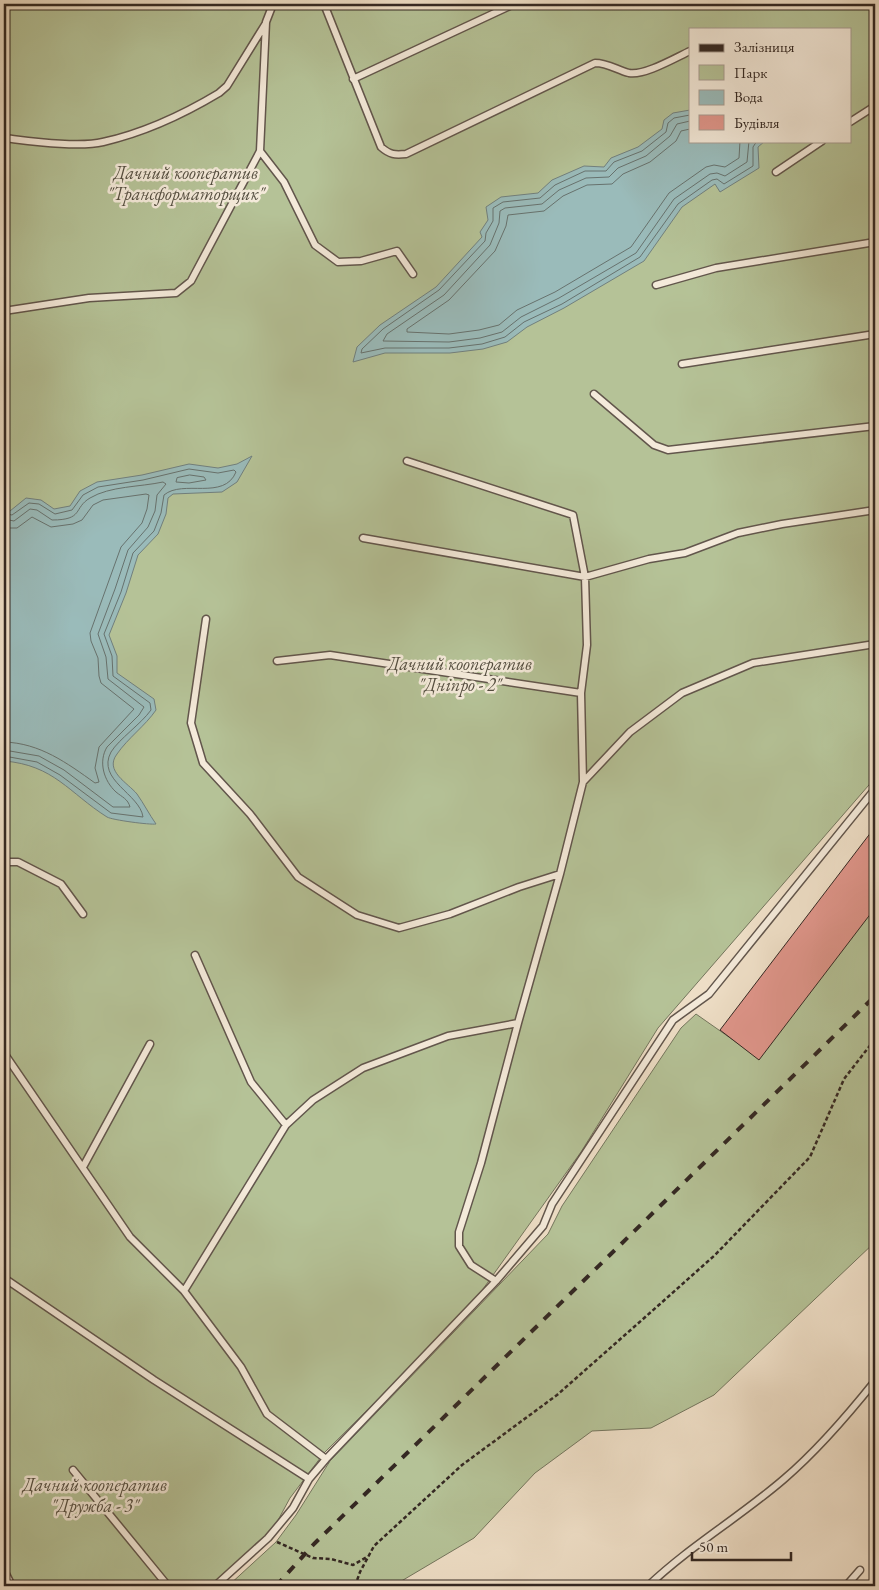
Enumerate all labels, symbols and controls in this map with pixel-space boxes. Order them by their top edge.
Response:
legend [689,28,852,142]
text: Залізниця [734,37,795,56]
text: Парк [734,63,767,82]
text: Вода [734,87,763,106]
text: Будівля [734,113,780,132]
park label: Дачний кооператив "Трансформаторщик" [107,161,267,206]
park label: Дачний кооператив "Дніпро - 2" [386,652,532,697]
park label: Дачний кооператив "Дружба - 3" [21,1473,167,1518]
scale bar [692,1530,790,1562]
text: 50 m [699,1537,728,1556]

